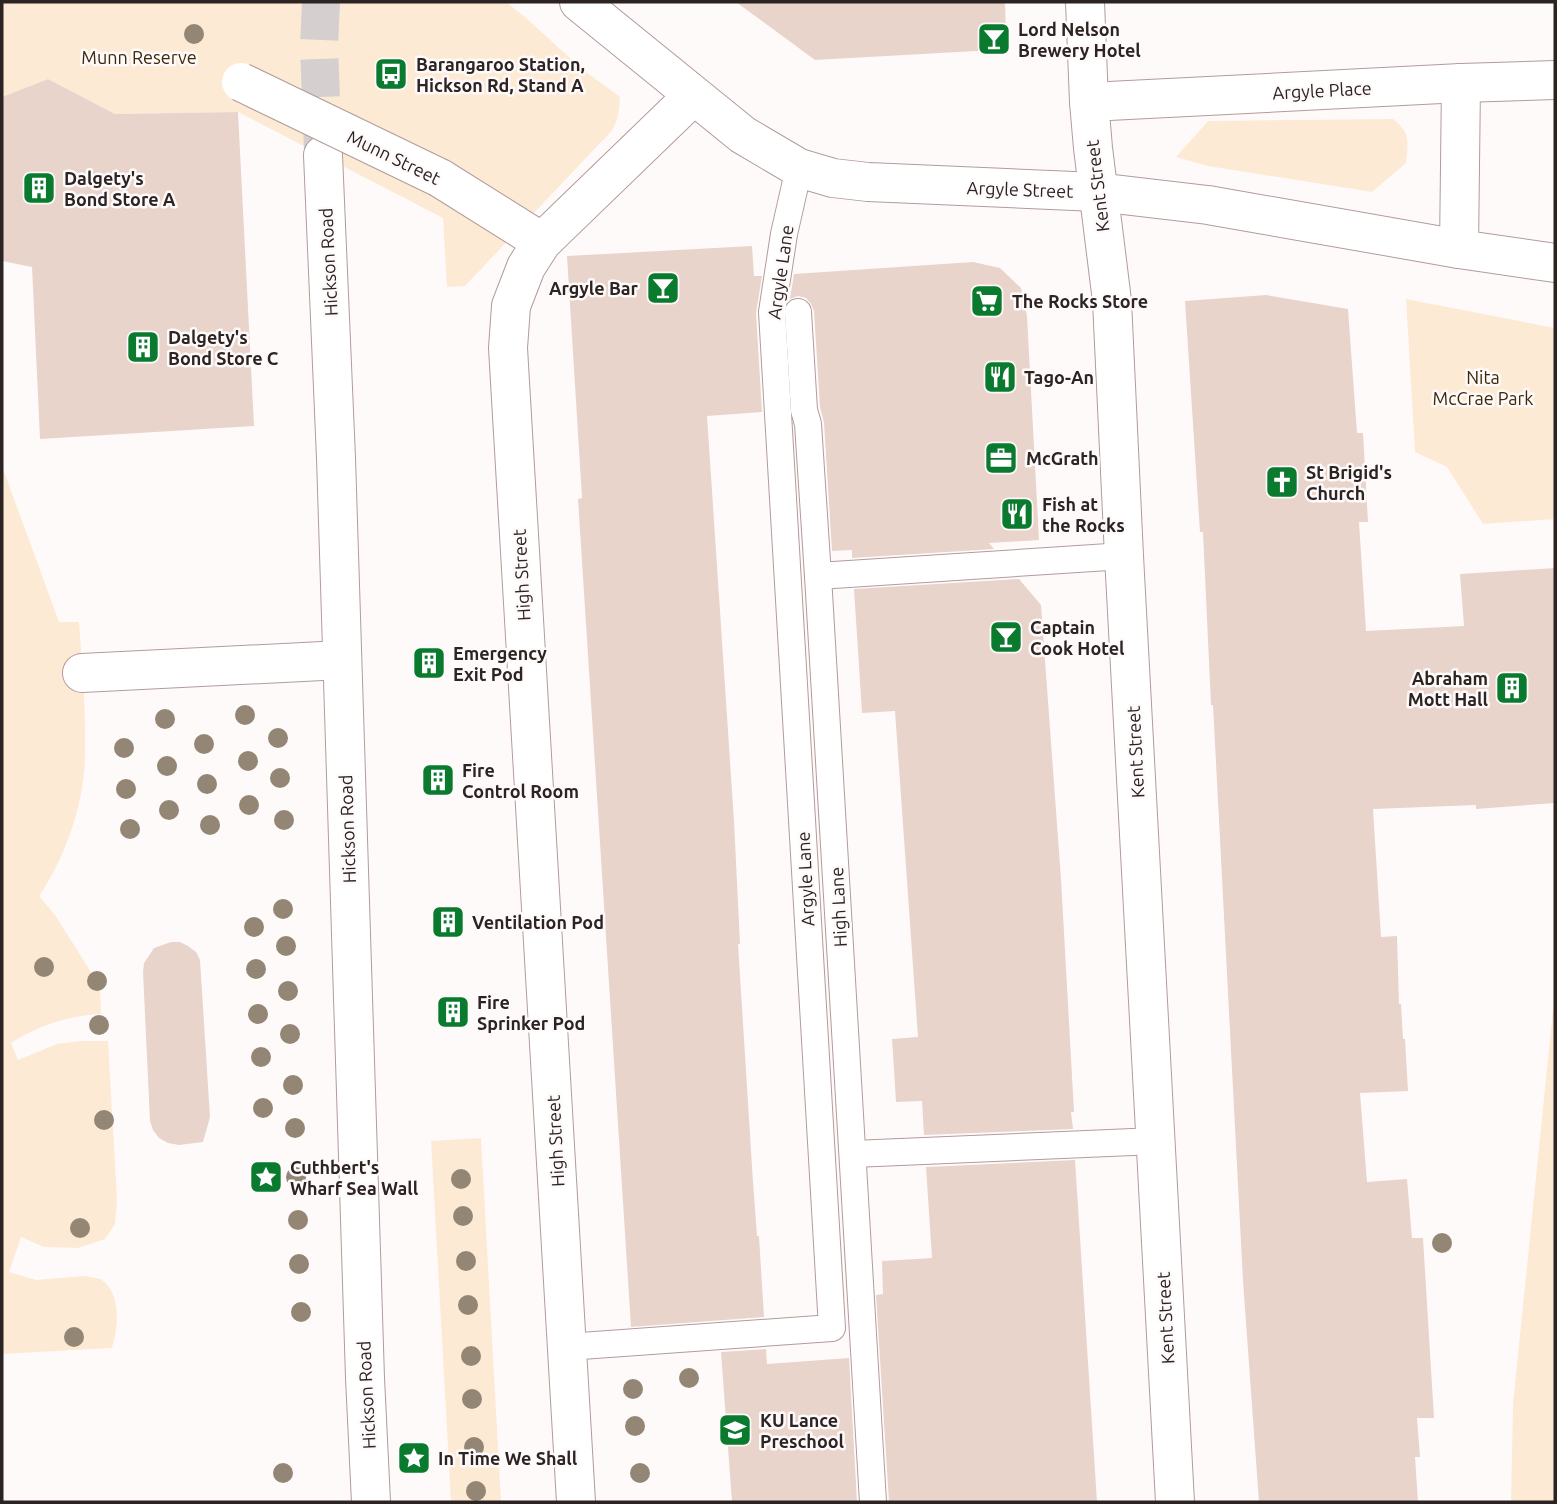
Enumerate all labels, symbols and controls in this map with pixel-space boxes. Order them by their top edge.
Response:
place label: Lord Nelson Brewery Hotel [1018,19,1141,60]
bar icon: Lord Nelson Brewery Hotel [975,20,1013,58]
park label: Munn Reserve [81,47,197,67]
place label: Barangaroo Station, Hickson Rd, Stand A [416,54,585,95]
bus stop icon: Barangaroo Station, Hickson Rd, Stand A [372,55,410,93]
street label: Argyle Place [1272,77,1372,103]
street label: Munn Street [344,126,444,188]
street label: Kent Street [1081,139,1113,233]
place label: Dalgety's Bond Store A [64,168,176,209]
building icon: Dalgety's Bond Store A [20,169,58,207]
street label: Argyle Street [966,177,1074,201]
street label: Hickson Road [315,207,341,317]
street label: Argyle Lane [763,224,797,320]
bar icon: Argyle Bar [644,269,682,307]
place label: Argyle Bar [549,278,639,298]
supermarket icon: The Rocks Store [968,282,1006,320]
place label: The Rocks Store [1012,291,1148,311]
place label: Dalgety's Bond Store C [168,327,279,368]
building icon: Dalgety's Bond Store C [124,328,162,366]
restaurant icon: Tago-An [981,358,1019,396]
place label: Tago-An [1024,367,1094,387]
park label: Nita McCrae Park [1433,367,1533,408]
office icon: McGrath [982,439,1020,477]
place label: McGrath [1026,448,1099,468]
place label: St Brigid's Church [1306,462,1392,503]
church icon: St Brigid's Church [1263,463,1301,501]
place label: Fish at the Rocks [1042,494,1125,535]
restaurant icon: Fish at the Rocks [998,495,1036,533]
street label: High Street [509,529,533,621]
place label: Captain Cook Hotel [1030,617,1125,658]
bar icon: Captain Cook Hotel [987,618,1025,656]
place label: Emergency Exit Pod [453,643,547,684]
building icon: Emergency Exit Pod [410,644,448,682]
place label: Abraham Mott Hall [1408,668,1489,709]
building icon: Abraham Mott Hall [1493,669,1531,707]
street label: Kent Street [1123,705,1147,799]
place label: Fire Control Room [462,760,579,801]
building icon: Fire Control Room [419,761,457,799]
street label: Hickson Road [335,774,359,884]
street label: Argyle Lane [793,831,817,927]
street label: High Lane [826,866,850,948]
building icon: Ventilation Pod [429,903,467,941]
place label: Ventilation Pod [472,912,604,932]
place label: Fire Sprinker Pod [477,992,585,1033]
building icon: Fire Sprinker Pod [434,993,472,1031]
street label: High Street [543,1095,567,1187]
place label: Cuthbert's Wharf Sea Wall [290,1157,419,1198]
place icon: Cuthbert's Wharf Sea Wall [247,1158,285,1196]
street label: Kent Street [1153,1271,1177,1365]
street label: Hickson Road [353,1340,379,1450]
place label: KU Lance Preschool [760,1410,845,1451]
school or university icon: KU Lance Preschool [716,1411,754,1449]
place icon: In Time We Shall [395,1439,433,1477]
place label: In Time We Shall [438,1448,578,1468]

